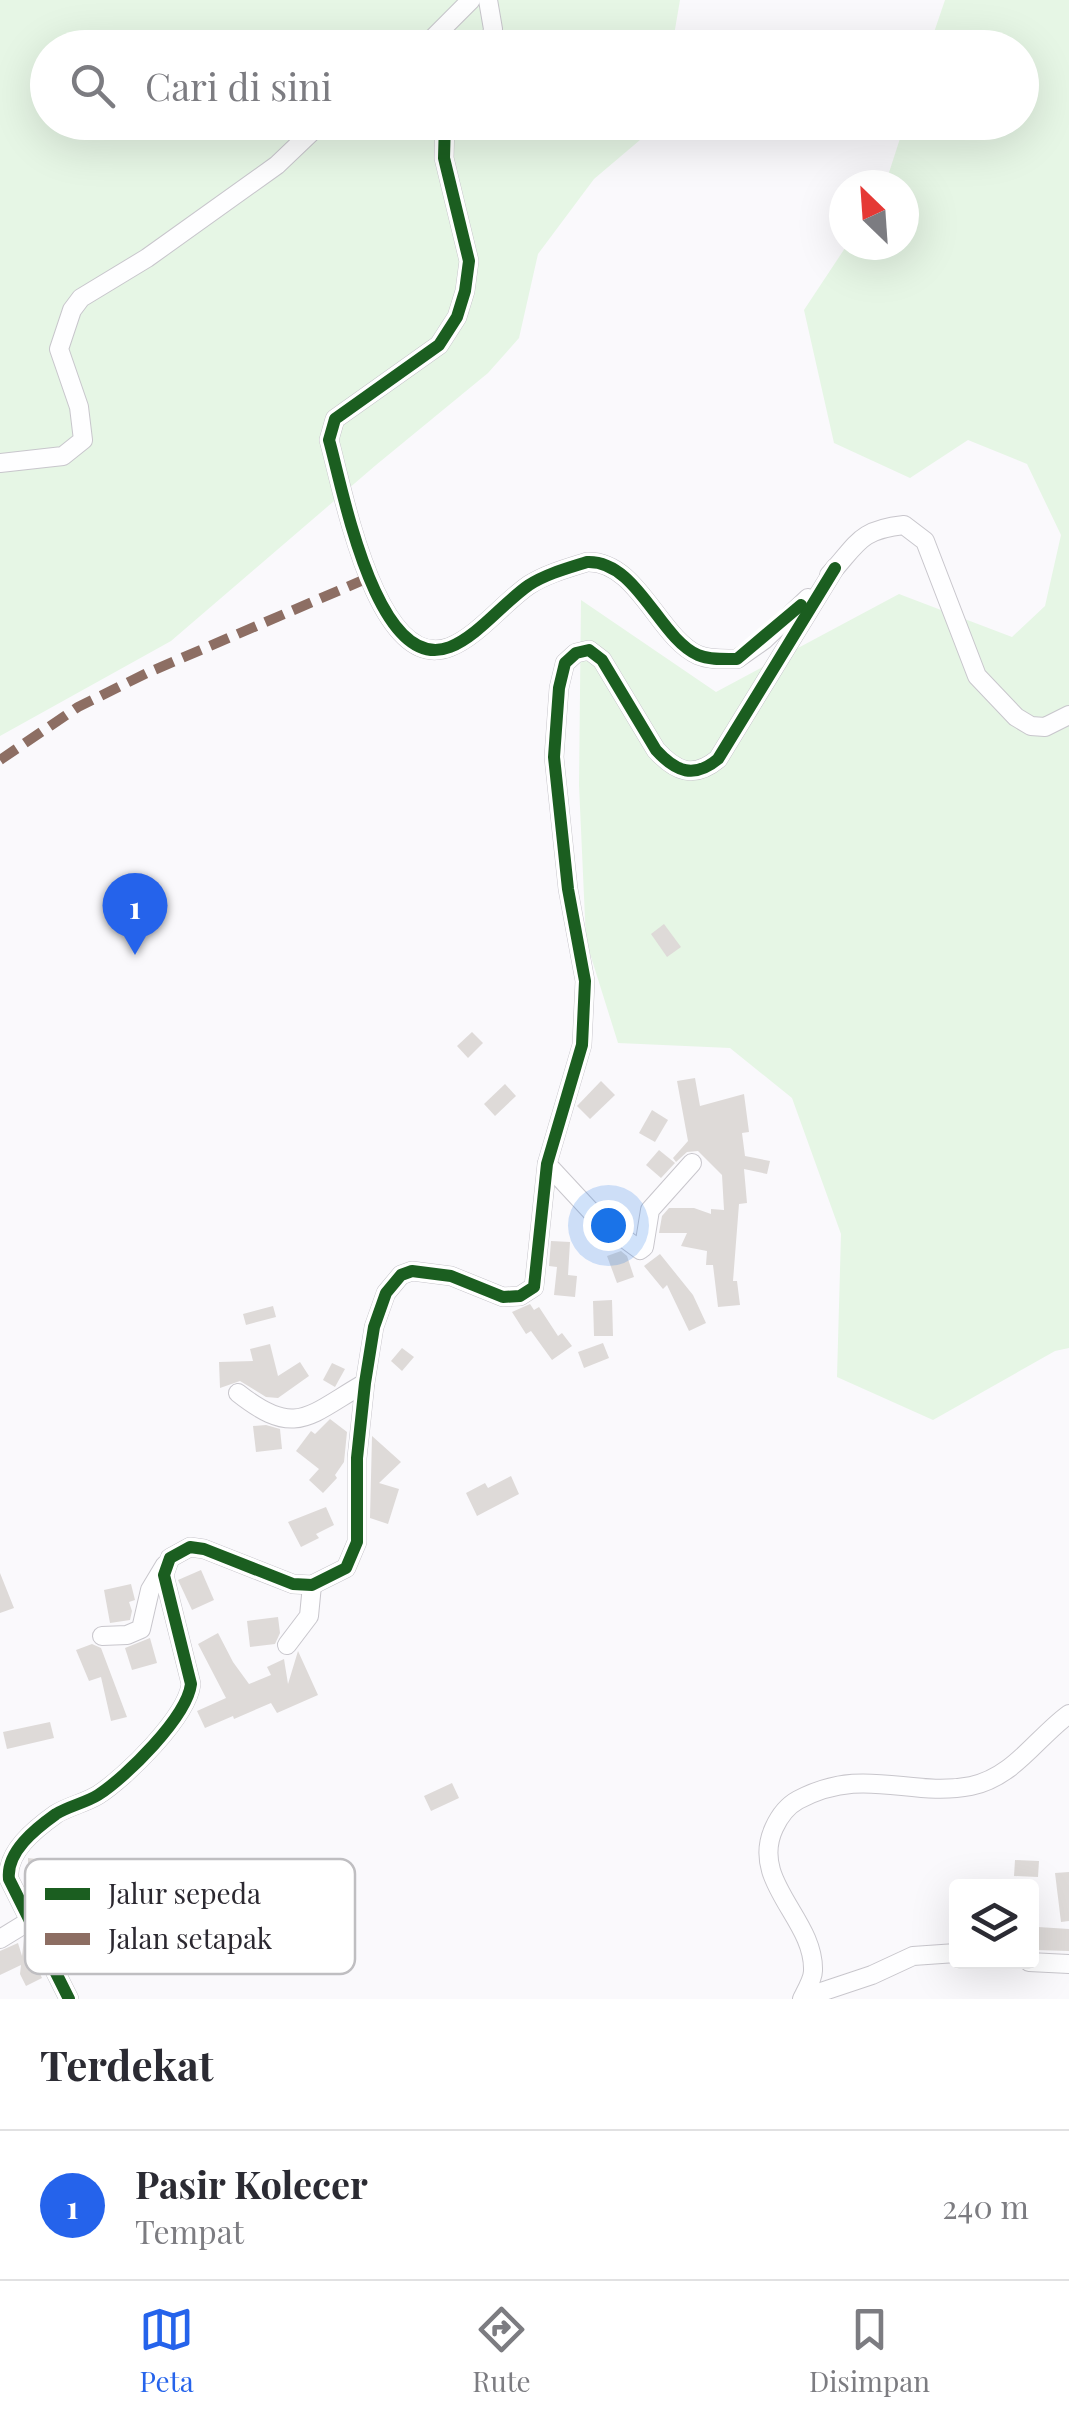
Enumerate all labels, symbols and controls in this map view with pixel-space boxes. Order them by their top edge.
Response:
search box [30,30,1039,140]
icon: search [65,58,120,113]
text: Cari di sini [145,60,332,111]
north arrow [829,170,919,260]
pin: 1 [102,872,168,955]
your location [583,1200,634,1251]
legend [25,1859,355,1974]
text: Jalur sepeda [107,1874,261,1911]
map controls [949,1879,1039,1969]
button: layers [949,1879,1039,1969]
text: Jalan setapak [107,1919,273,1956]
text: Terdekat [40,2036,214,2092]
text: Pasir Kolecer [135,2158,368,2209]
text: 1 [66,2184,79,2227]
text: 240 m [942,2184,1029,2227]
text: Tempat [135,2209,244,2252]
tab: Peta [139,2302,194,2399]
tab: Rute [472,2302,531,2399]
tab: Disimpan [809,2302,930,2399]

